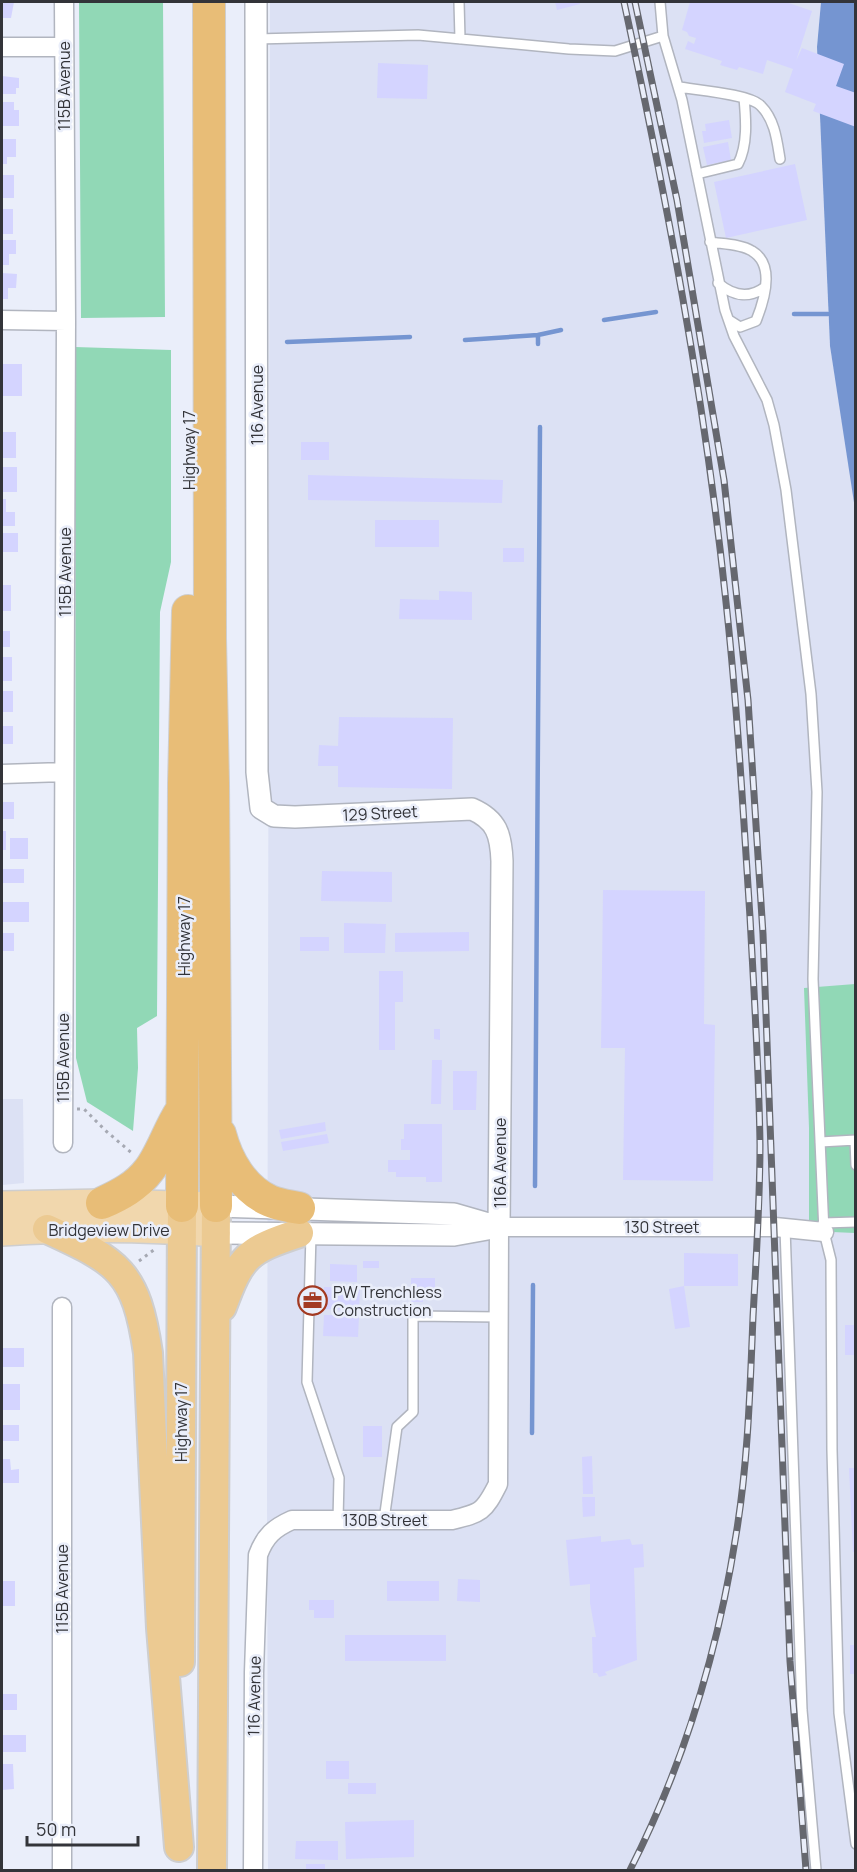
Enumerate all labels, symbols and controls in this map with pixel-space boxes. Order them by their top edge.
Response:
street label: 115B Avenue [53,41,75,131]
street label: 116 Avenue [246,365,268,445]
street label: Highway 17 [178,410,200,490]
street label: 115B Avenue [54,527,76,617]
street label: 129 Street [342,800,418,826]
street label: Highway 17 [173,896,195,976]
street label: 115B Avenue [52,1013,74,1103]
street label: 116A Avenue [489,1118,511,1208]
street label: 130 Street [624,1216,700,1238]
street label: Bridgeview Drive [48,1219,170,1241]
place label: PW Trenchless Construction [333,1281,442,1321]
office icon: PW Trenchless Construction [296,1285,328,1317]
street label: Highway 17 [170,1382,192,1462]
street label: 130B Street [343,1509,427,1531]
street label: 115B Avenue [51,1544,73,1634]
street label: 116 Avenue [242,1656,266,1736]
scale bar [27,1809,138,1847]
text: 50 m [36,1817,76,1841]

